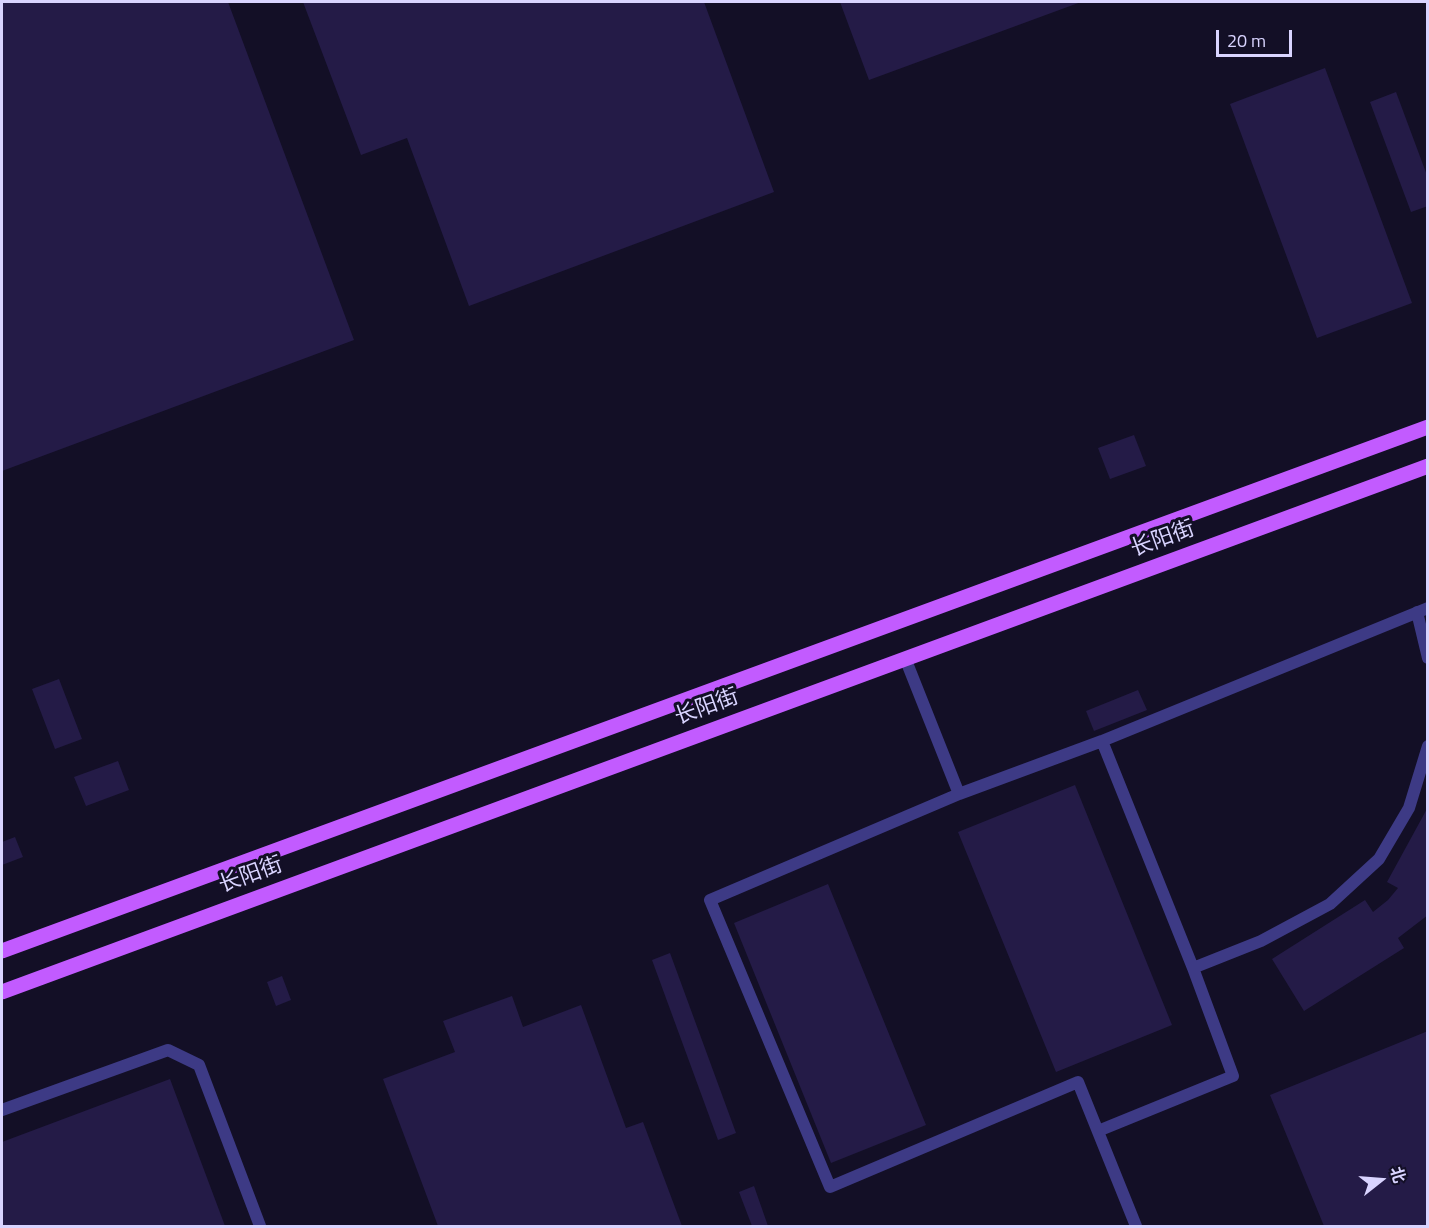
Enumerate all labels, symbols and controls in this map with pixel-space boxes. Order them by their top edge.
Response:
scale bar [1219,18,1296,56]
text: 20 m [1227,27,1266,54]
street label: 长阳街 [1127,516,1199,564]
street label: 长阳街 [671,684,743,732]
street label: 长阳街 [215,852,287,900]
north arrow [1351,1150,1411,1210]
text: 北 [1384,1164,1412,1186]

